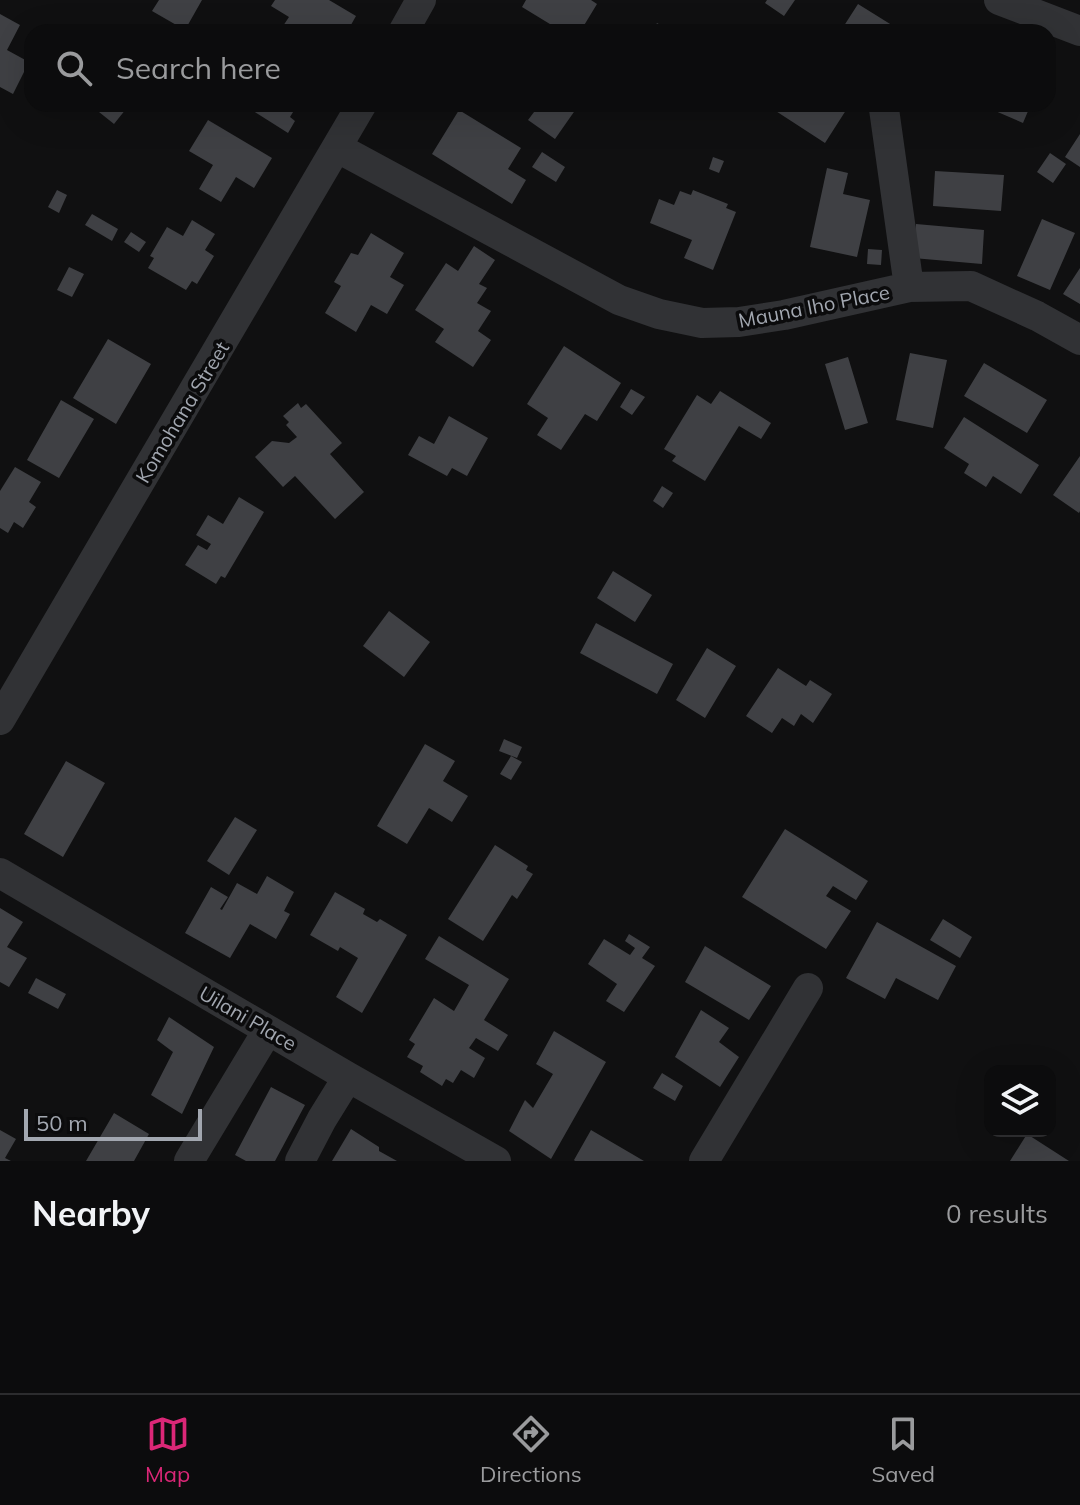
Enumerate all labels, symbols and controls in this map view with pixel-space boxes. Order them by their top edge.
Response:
search box [24,24,1056,112]
icon: search [52,46,96,90]
text: Search here [116,49,281,87]
street label: Mauna Iho Place [736,279,892,333]
street label: Komohana Street [130,337,234,487]
street label: Uilani Place [195,980,301,1056]
map controls [984,1065,1056,1137]
button: layers [984,1065,1056,1137]
scale bar [24,1105,202,1141]
text: 50 m [36,1109,87,1137]
text: Nearby [32,1192,150,1235]
text: 0 results [946,1197,1048,1230]
tab: Map [145,1412,190,1488]
tab: Directions [480,1412,582,1488]
tab: Saved [872,1412,935,1488]

